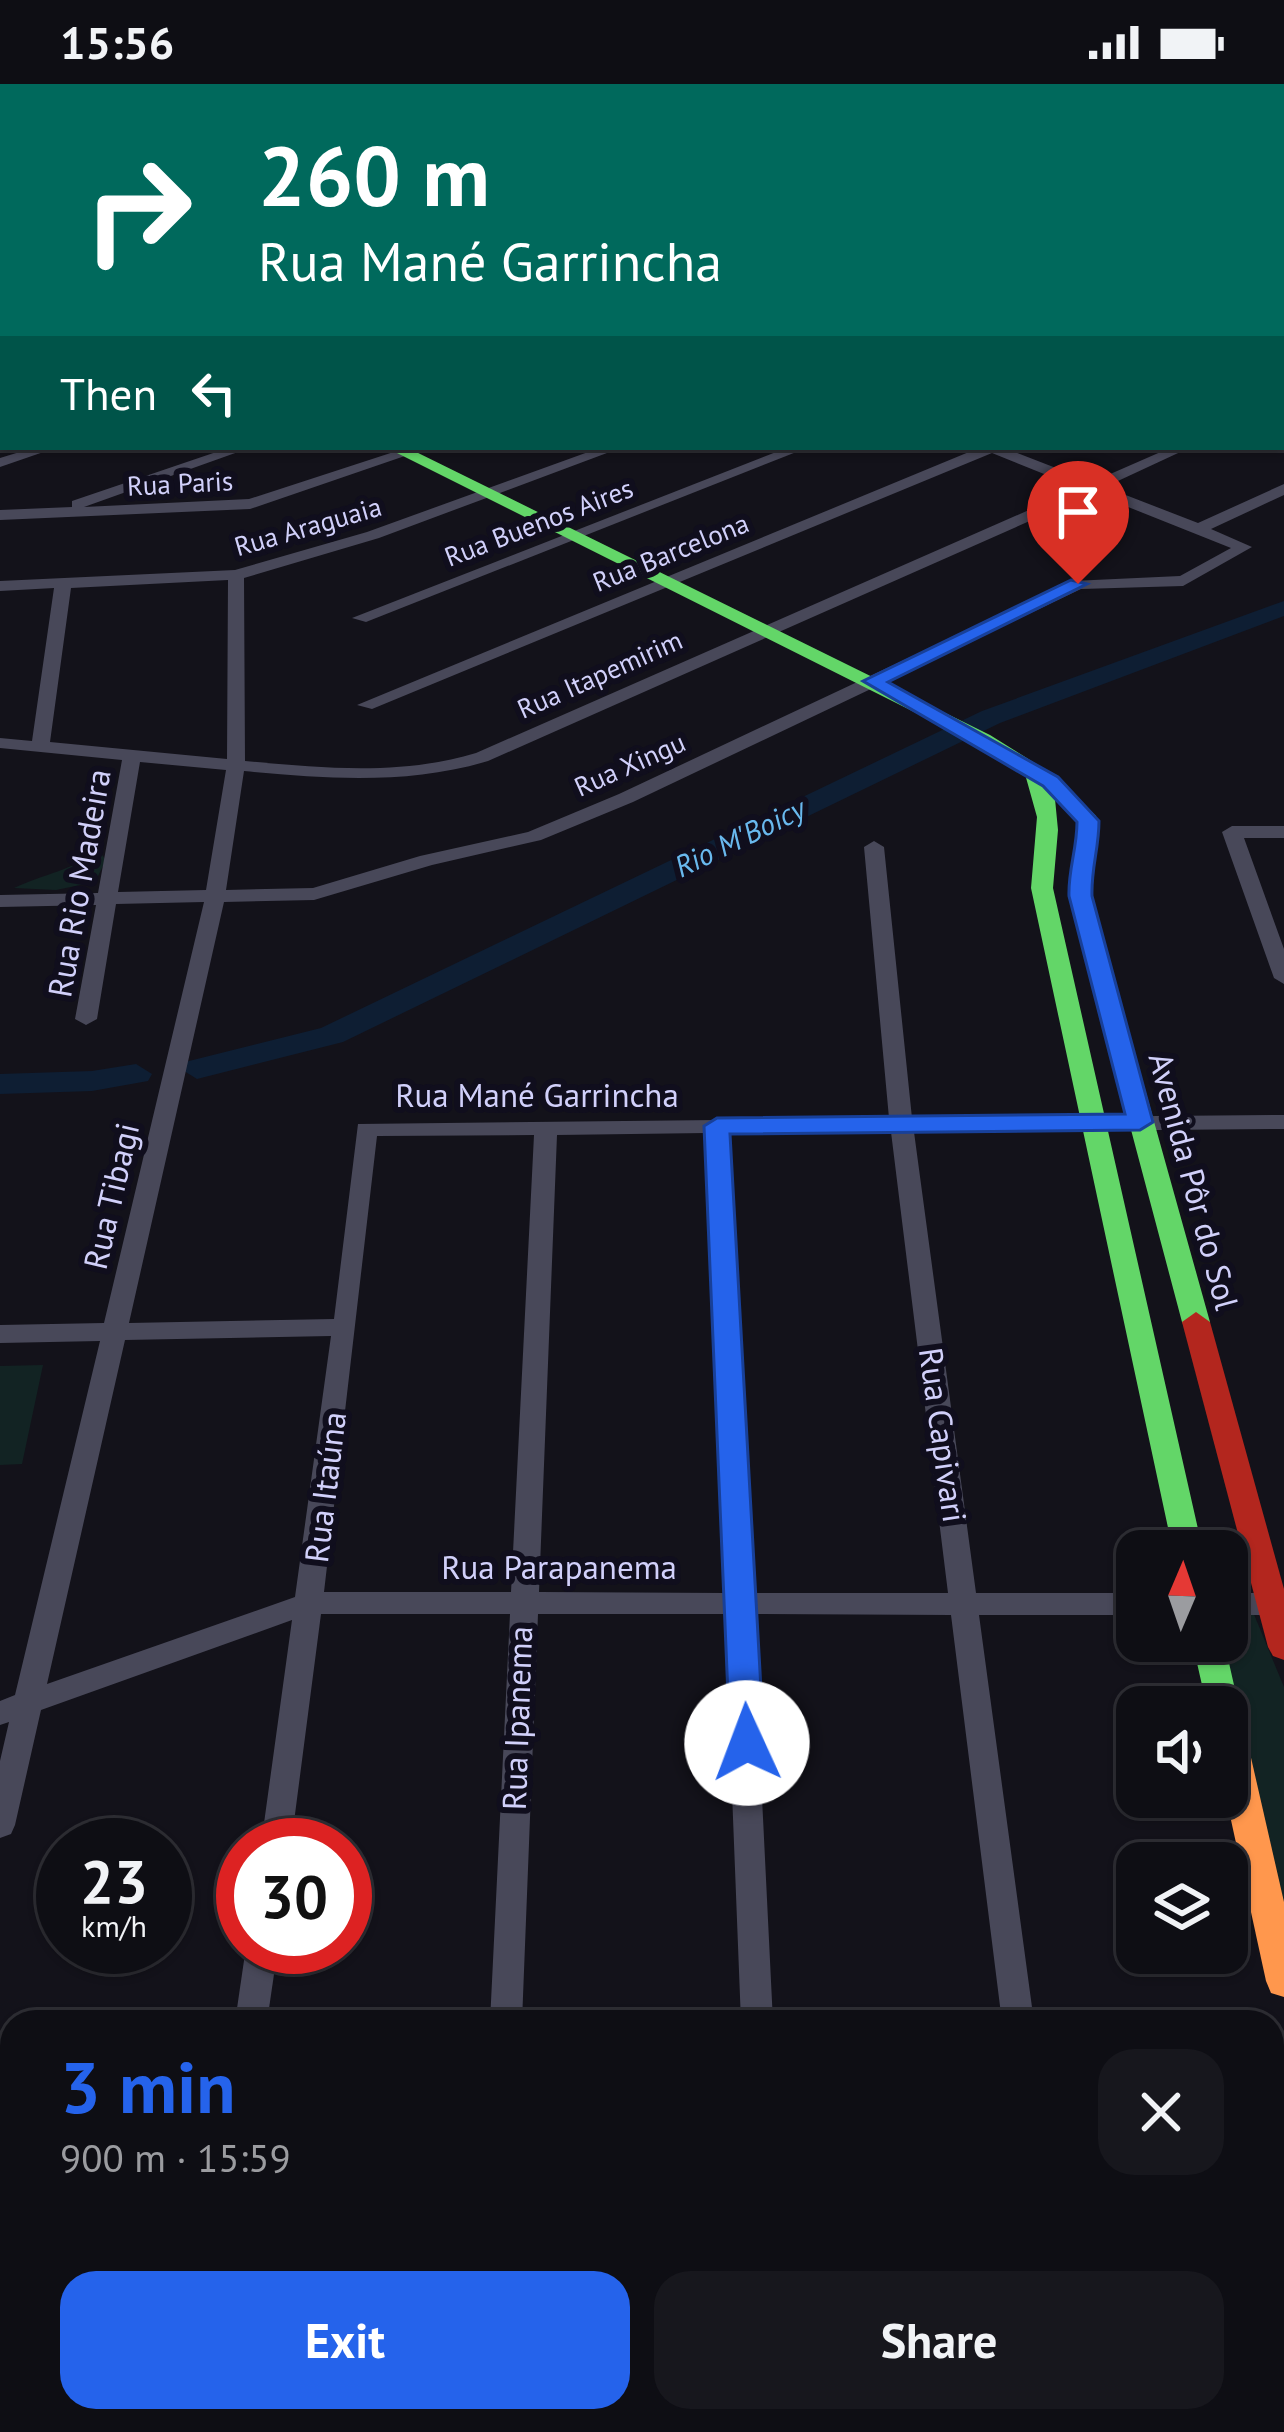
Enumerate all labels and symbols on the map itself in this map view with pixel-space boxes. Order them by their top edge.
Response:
pin [1027,461,1129,584]
street label: Rua Paris [126,463,234,503]
street label: Rua Buenos Aires [440,470,638,574]
street label: Rua Araguaia [230,489,385,563]
street label: Rua Barcelona [588,505,754,599]
street label: Rua Itapemirim [512,623,687,726]
street label: Rua Xingu [569,725,690,804]
street label: Rua Rio Madeira [37,766,120,1000]
water label: Rio M'Boicy [667,787,813,885]
street label: Avenida Pôr do Sol [1140,1048,1250,1314]
street label: Rua Mané Garrincha [395,1073,679,1116]
street label: Rua Tibagi [73,1118,148,1273]
street label: Rua Capivari [910,1345,977,1525]
street label: Rua Itaúna [294,1409,355,1565]
north arrow [1116,1530,1248,1662]
street label: Rua Parapanema [441,1545,677,1588]
street label: Rua Ipanema [492,1625,541,1811]
position arrow [684,1680,810,1806]
speed limit sign: 30 [216,1818,372,1974]

